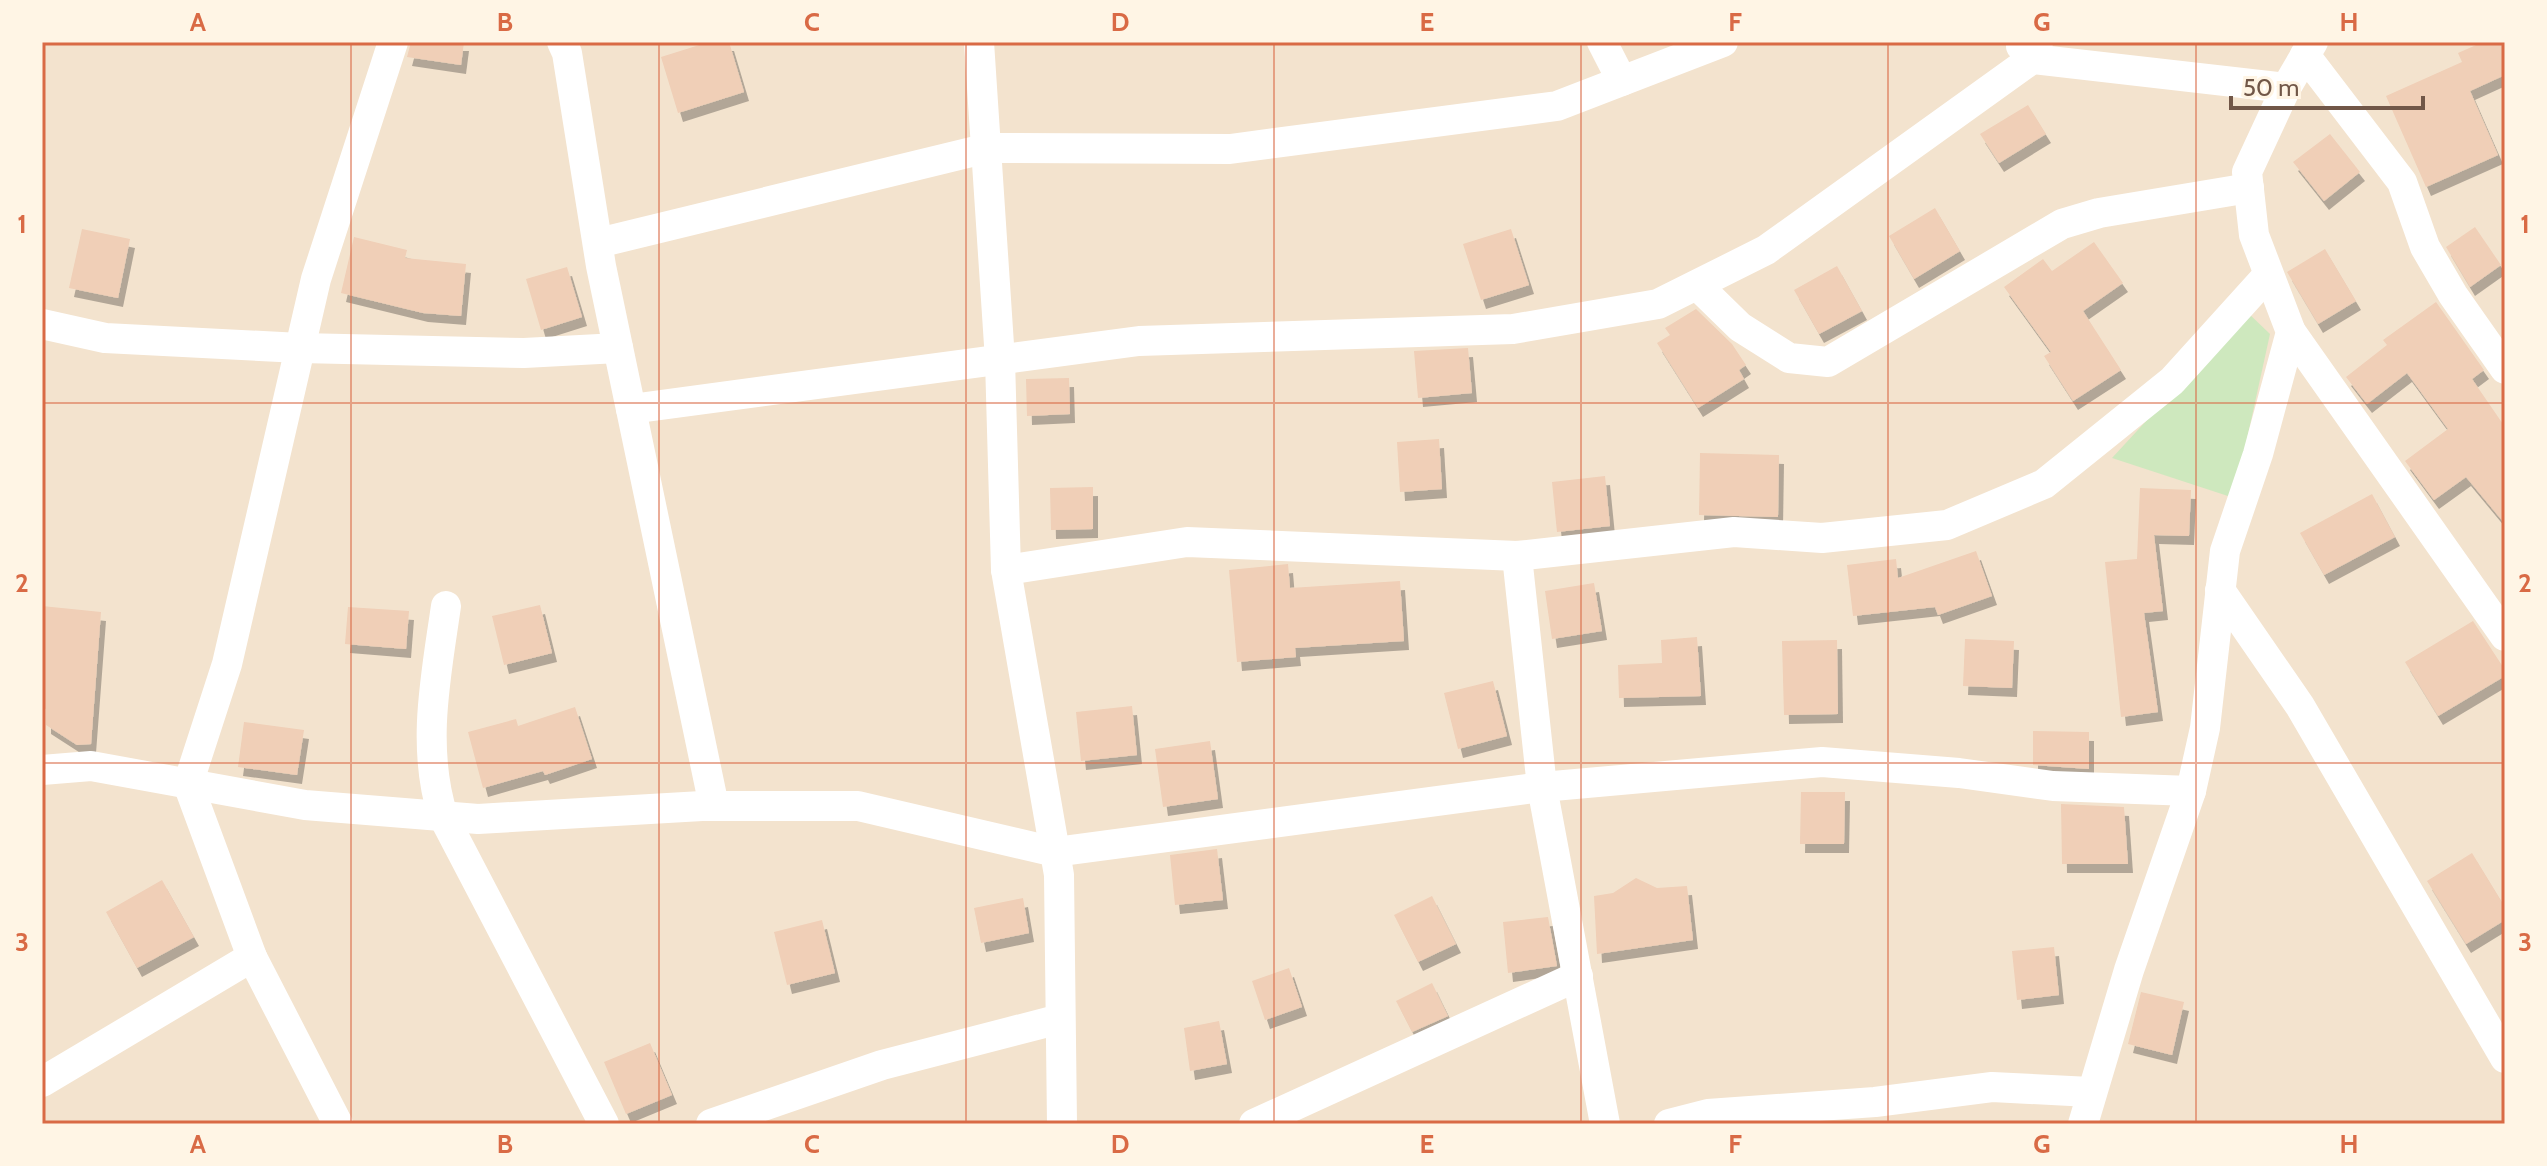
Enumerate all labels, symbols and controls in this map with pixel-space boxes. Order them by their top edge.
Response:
text: A [190,6,207,38]
text: B [497,6,513,38]
text: C [804,6,820,38]
text: D [1111,6,1129,38]
text: E [1420,6,1434,38]
text: F [1728,6,1742,38]
text: G [2033,6,2051,38]
text: H [2340,6,2358,38]
scale bar [2231,60,2423,110]
text: 50 m [2243,73,2299,102]
text: 1 [17,208,27,240]
text: 1 [2520,208,2530,240]
text: 2 [15,567,29,599]
text: 2 [2518,567,2532,599]
text: 3 [15,926,29,958]
text: 3 [2518,926,2532,958]
text: A [190,1128,207,1160]
text: B [497,1128,513,1160]
text: C [804,1128,820,1160]
text: D [1111,1128,1129,1160]
text: E [1420,1128,1434,1160]
text: F [1728,1128,1742,1160]
text: G [2033,1128,2051,1160]
text: H [2340,1128,2358,1160]

